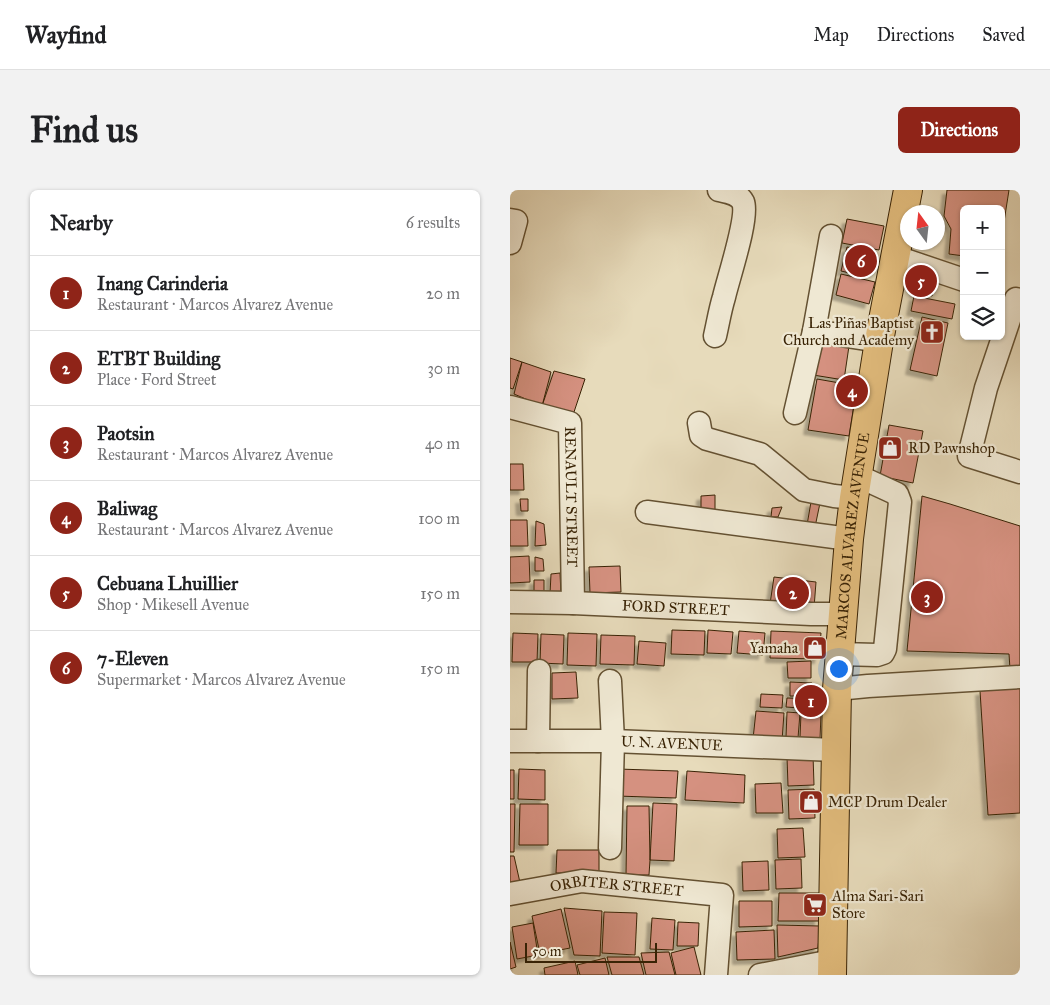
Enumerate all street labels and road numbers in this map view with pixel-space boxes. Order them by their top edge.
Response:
street label: RENAULT STREET [561,426,581,567]
street label: MARCOS ALVAREZ AVENUE [832,431,873,640]
street label: FORD STREET [622,596,730,619]
street label: U. N. AVENUE [621,732,723,754]
street label: ORBITER STREET [549,872,684,900]

